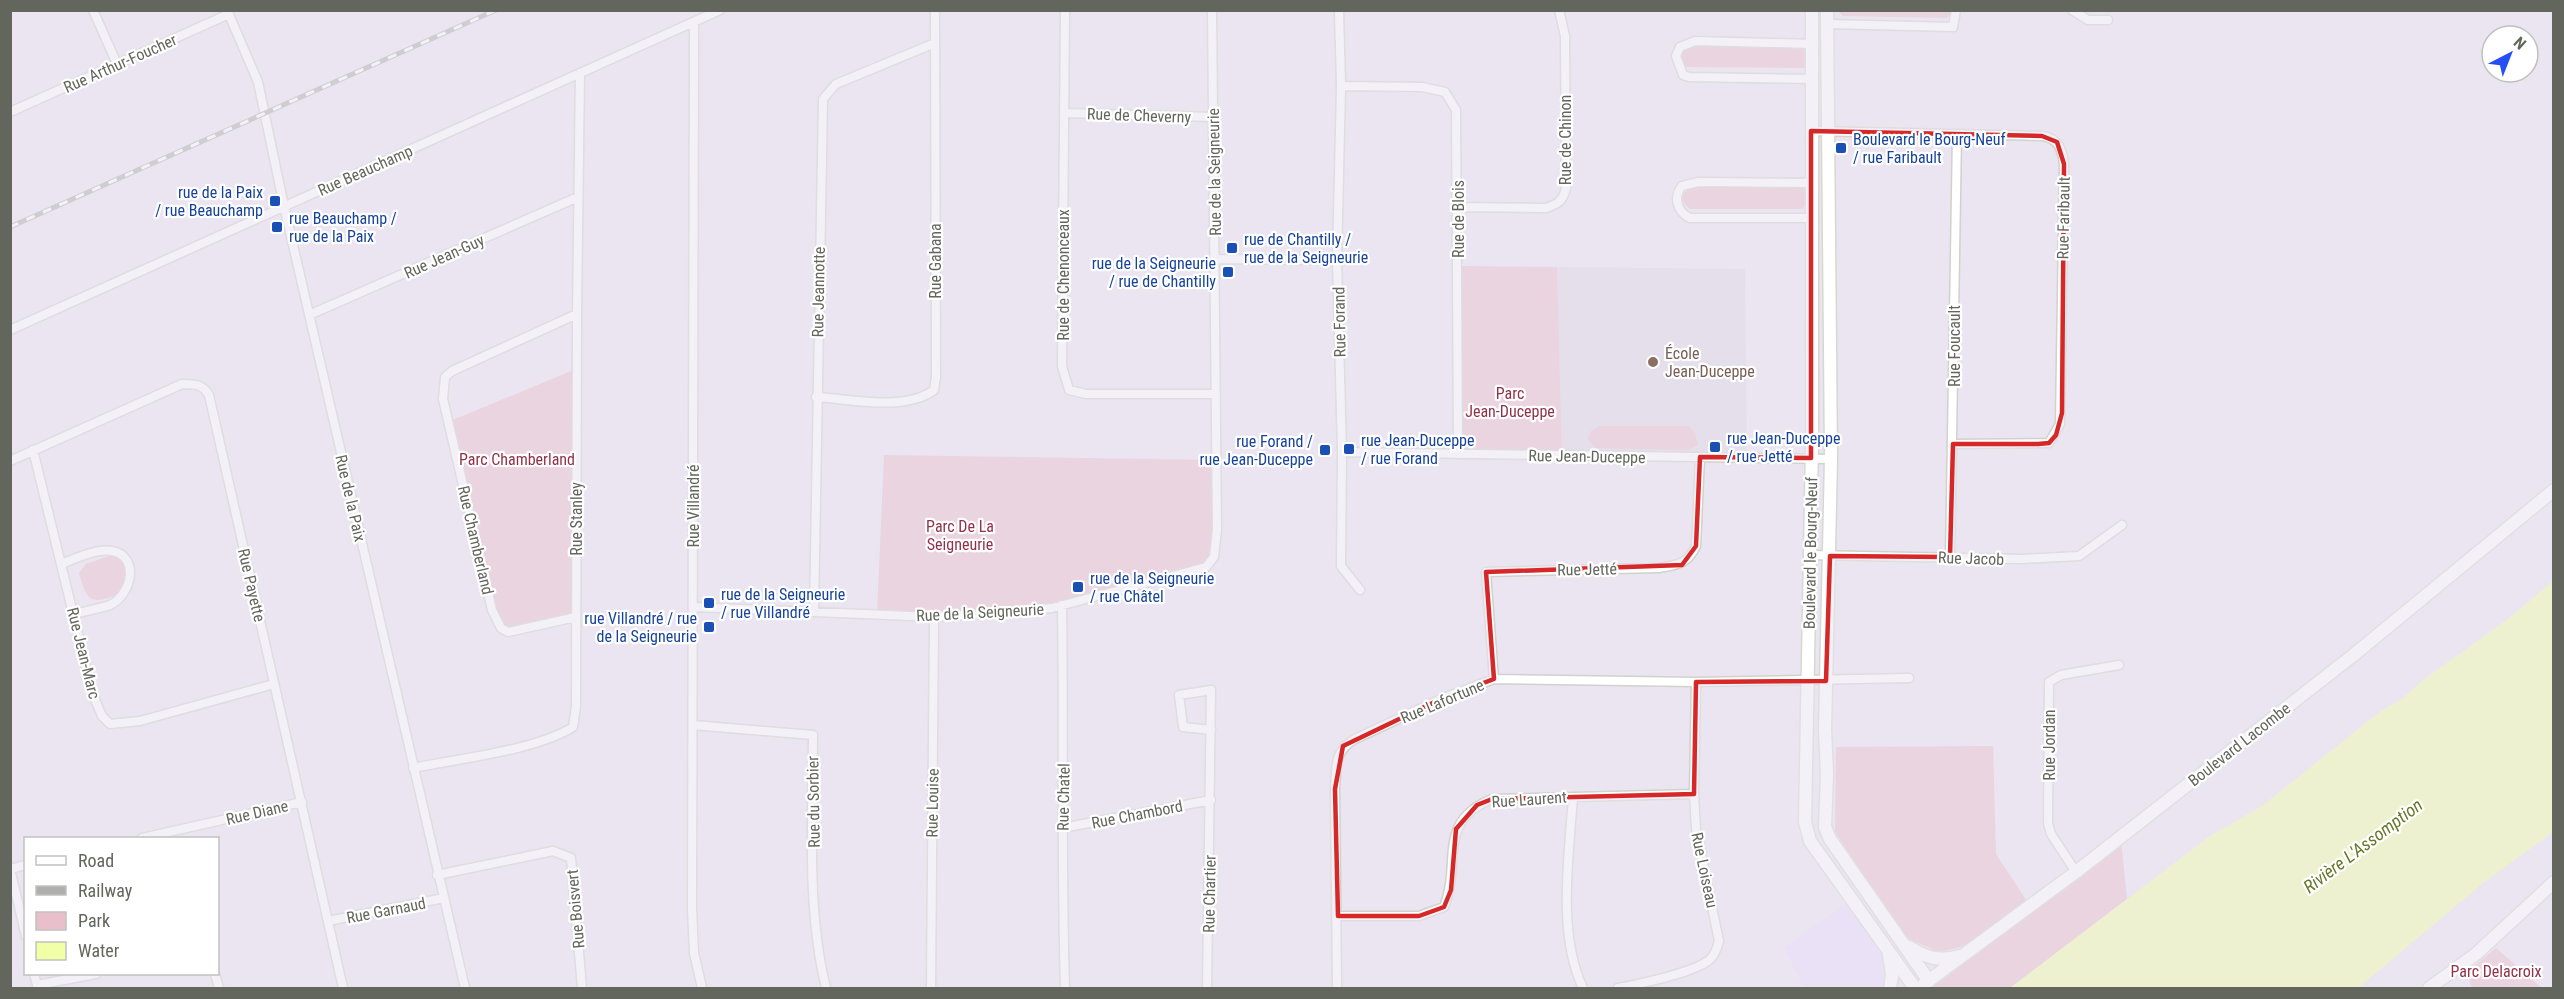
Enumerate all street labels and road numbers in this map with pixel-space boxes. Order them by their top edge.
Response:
street label: Rue Arthur-Foucher [61,30,180,97]
street label: Rue de Chinon [1556,95,1575,185]
street label: Rue de Cheverny [1087,104,1192,127]
street label: Rue de la Seigneurie [1204,108,1225,236]
street label: Rue Beauchamp [315,141,416,200]
street label: Rue Faribault [2053,176,2074,260]
street label: Rue de Blois [1449,180,1468,258]
street label: Rue de Chenonceaux [1054,209,1073,341]
street label: Rue Gabana [926,223,945,299]
street label: Rue Jean-Guy [401,230,488,283]
street label: Rue Jeannotte [808,246,829,338]
street label: Rue Forand [1329,286,1350,358]
street label: Rue Foucault [1945,305,1964,387]
street label: Rue Jean-Duceppe [1528,446,1646,467]
street label: Rue de la Paix [331,453,370,543]
street label: Rue Villandré [684,465,703,547]
street label: Boulevard le Bourg-Neuf [1800,477,1821,629]
street label: Rue Stanley [567,482,586,556]
street label: Rue Chamberland [454,484,497,596]
street label: Rue Payette [234,547,269,624]
street label: Rue Jacob [1938,548,2004,569]
street label: Rue Jetté [1557,559,1617,580]
street label: Rue de la Seigneurie [916,600,1044,625]
street label: Rue Jean-Marc [63,605,104,701]
street label: Rue Lafortune [1398,675,1487,728]
street label: Boulevard Lacombe [2184,699,2294,790]
street label: Rue Jordan [2040,709,2059,781]
street label: Rue du Sorbier [803,756,824,848]
street label: Rue Chatel [1053,763,1074,831]
street label: Rue Louise [922,768,943,838]
street label: Rue Laurent [1491,787,1567,812]
street label: Rue Diane [224,796,290,829]
street label: Rue Chambord [1090,796,1184,833]
street label: Rue Loiseau [1687,831,1722,910]
street label: Rue Chartier [1199,855,1220,933]
street label: Rue Boisvert [563,868,588,949]
street label: Rue Garnaud [345,893,427,927]

